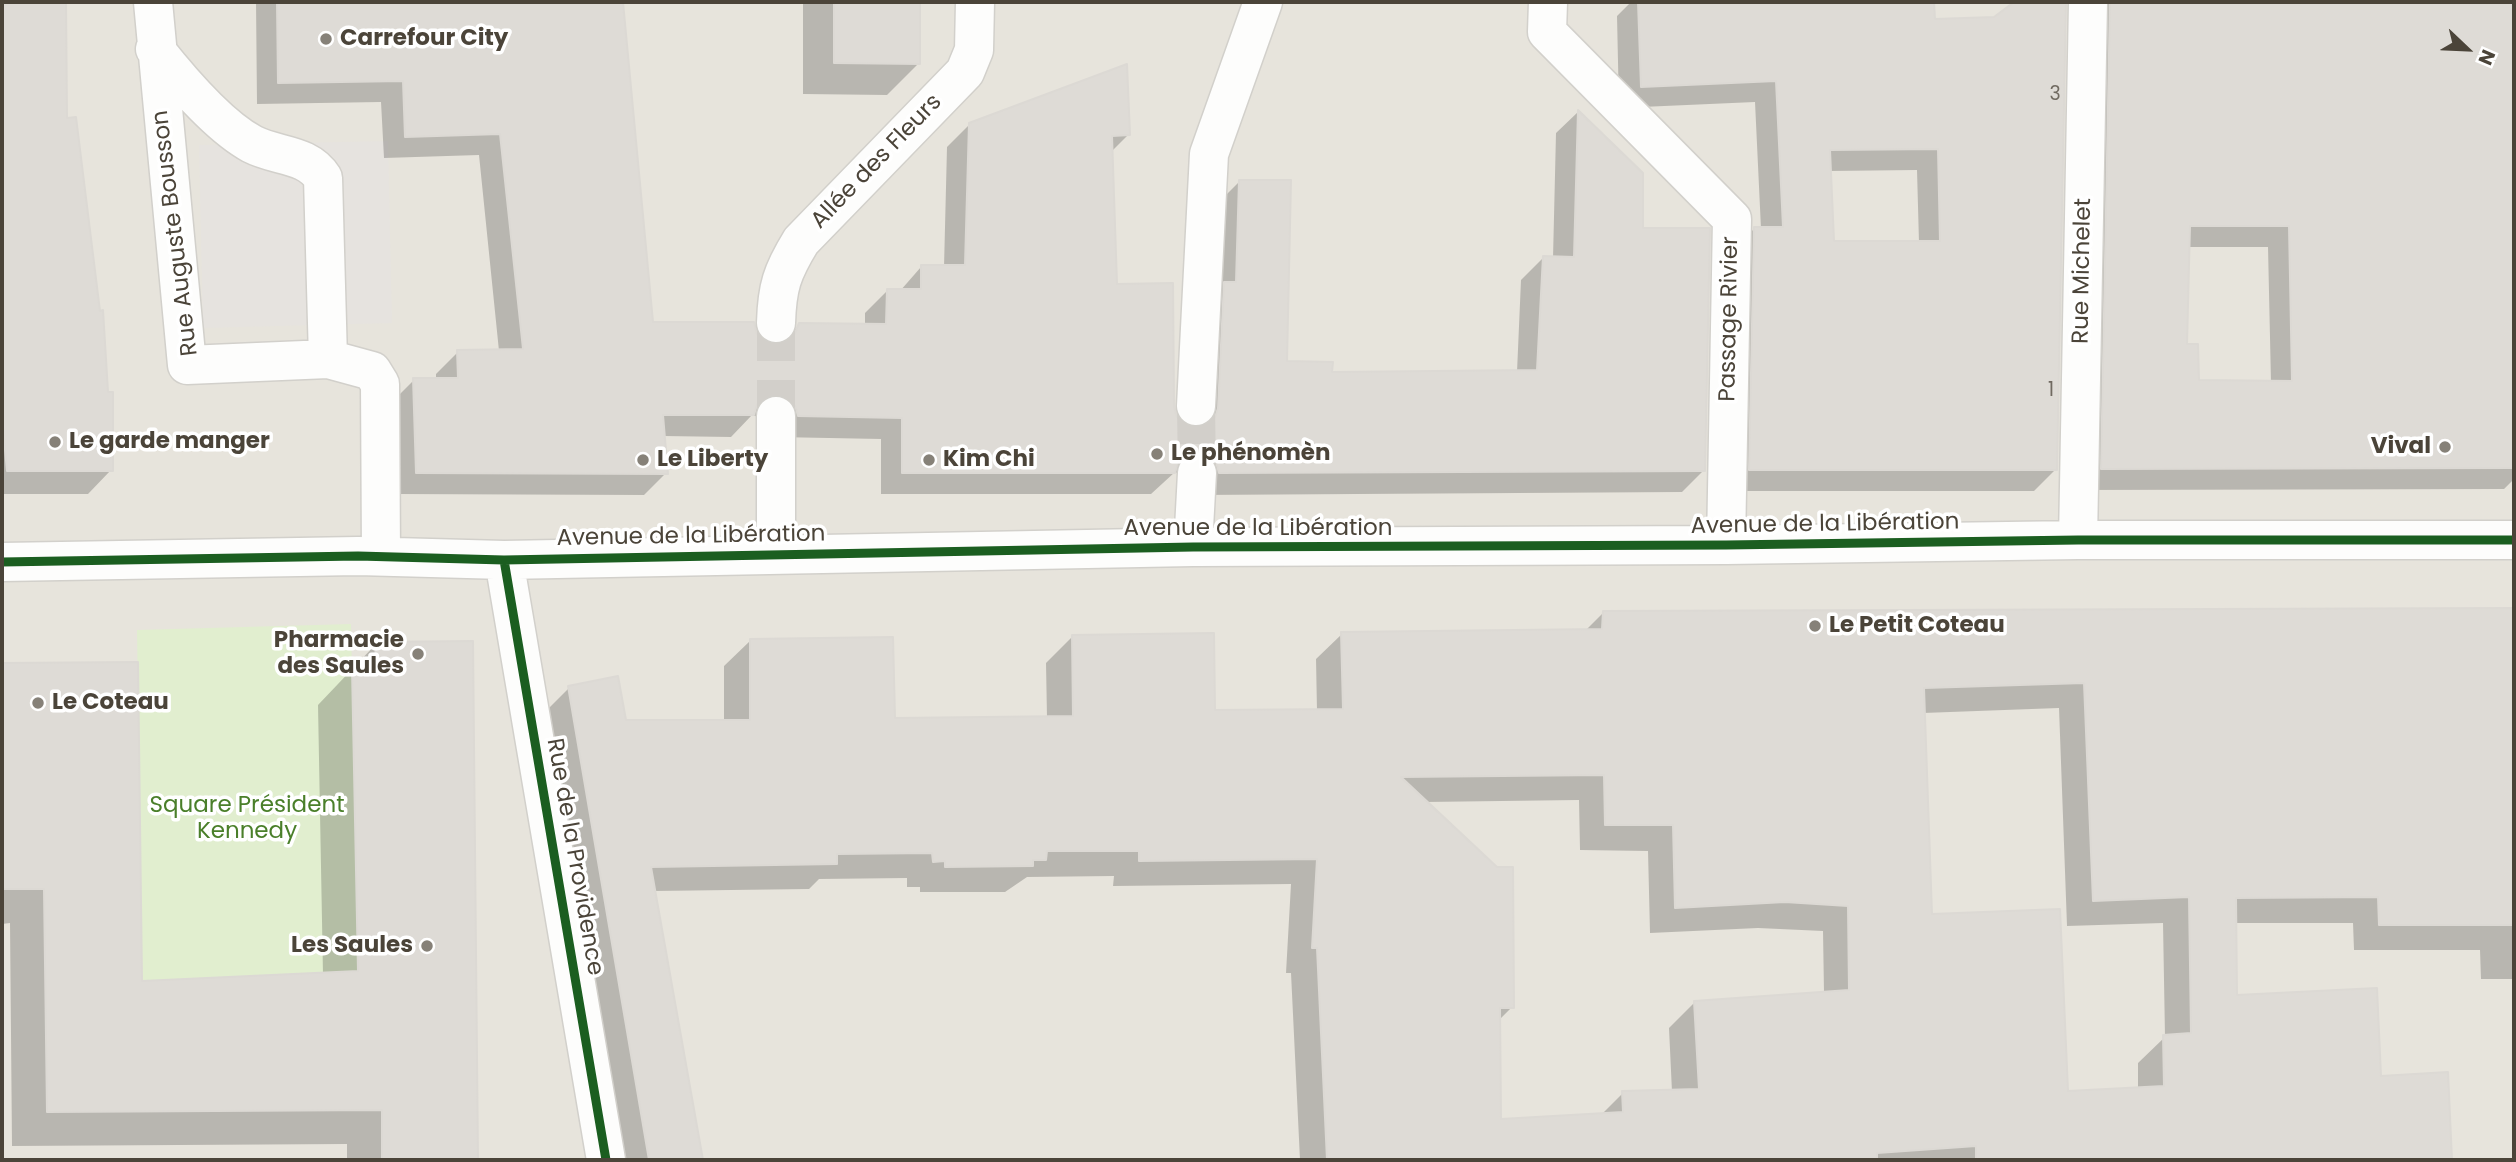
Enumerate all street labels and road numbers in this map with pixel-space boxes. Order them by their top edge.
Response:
street label: Allée des Fleurs [806,89,948,235]
street label: Rue Auguste Bousson [147,109,205,357]
street label: Rue Michelet [2068,198,2098,344]
street label: Passage Rivier [1715,236,1745,402]
street label: Avenue de la Libération [1690,509,1960,541]
street label: Avenue de la Libération [1124,515,1392,543]
street label: Avenue de la Libération [556,521,826,553]
street label: Rue de la Providence [540,736,608,978]

